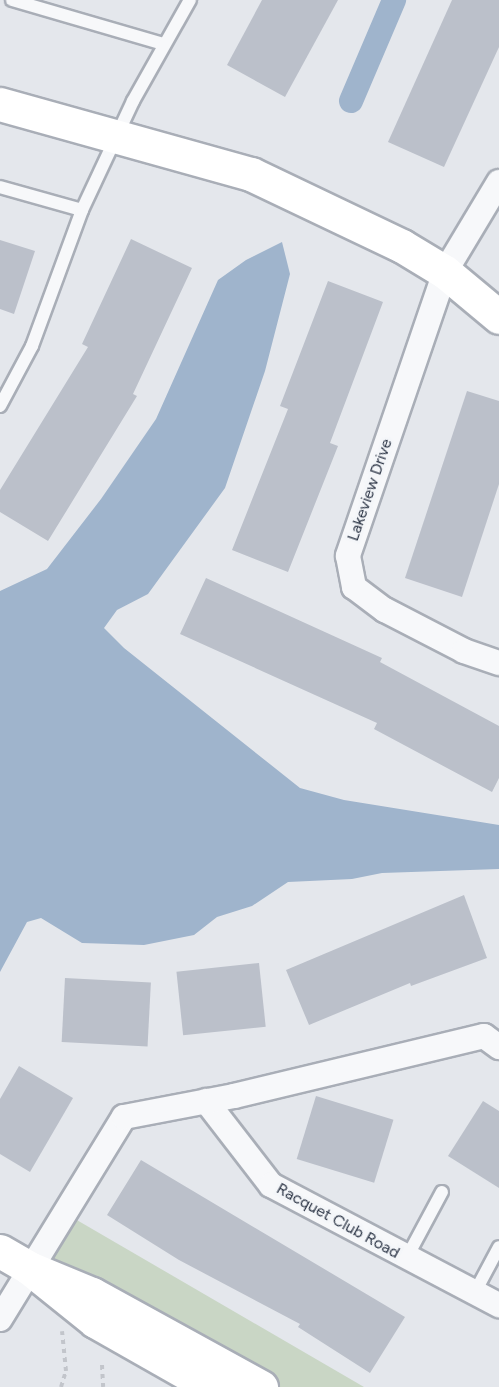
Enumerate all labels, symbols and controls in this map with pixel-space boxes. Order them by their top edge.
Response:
street label: Lakeview Drive [344,436,396,544]
street label: Racquet Club Road [273,1179,403,1263]

